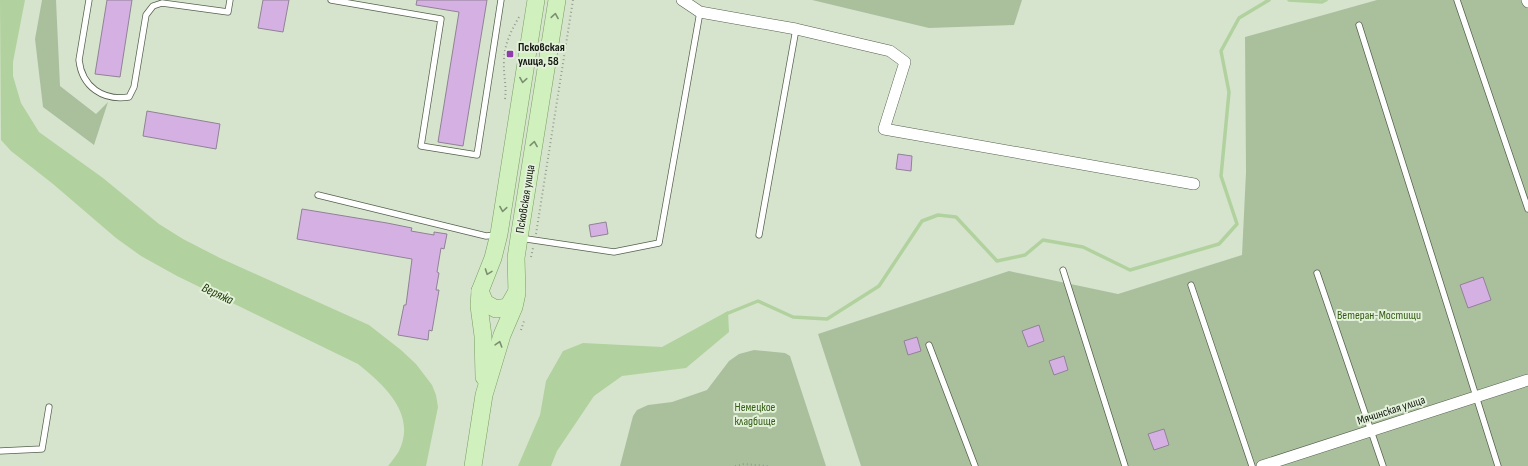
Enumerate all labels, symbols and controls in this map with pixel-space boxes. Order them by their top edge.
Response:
one-way arrow [550,13,559,19]
place label: Псковская улица, 58 [518,40,565,69]
marker: Псковская улица, 58 [505,49,515,59]
one-way arrow [519,77,528,83]
one-way arrow [529,141,538,147]
street label: Псковская улица [513,163,538,234]
one-way arrow [499,205,508,212]
one-way arrow [484,268,492,275]
water label: Веряжа [199,280,237,308]
park label: Ветеран-Мостищи [1337,308,1421,323]
one-way arrow [494,341,503,348]
street label: Мячинская улица [1355,392,1427,429]
park label: Немецкое кладбище [734,400,776,429]

